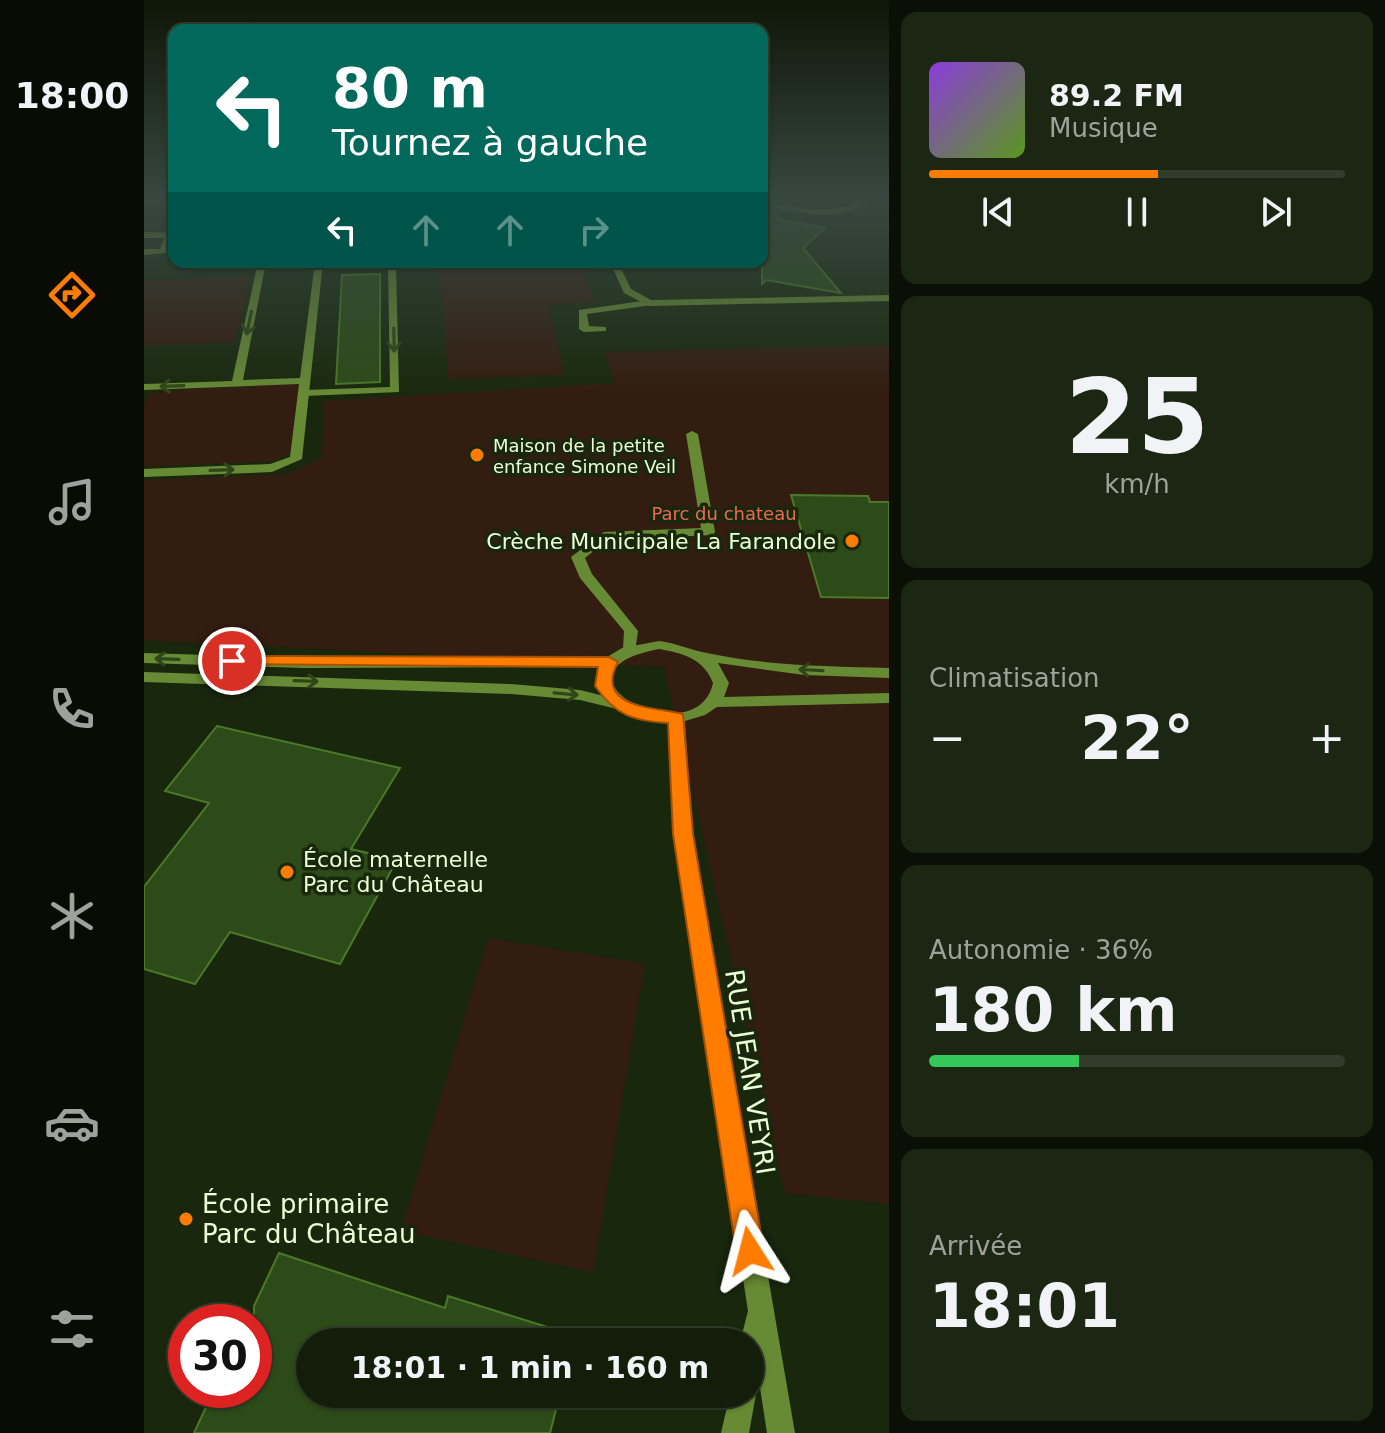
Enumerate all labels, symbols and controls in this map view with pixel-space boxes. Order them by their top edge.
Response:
text: 80 m [332,55,488,120]
icon: left [200,56,304,160]
text: 18:00 [15,75,129,116]
text: 89.2 FM [1049,78,1184,113]
text: Musique [1049,113,1158,143]
text: Tournez à gauche [332,122,648,163]
icon: previous [976,190,1020,234]
icon: pause [1115,190,1159,234]
icon: next [1254,190,1298,234]
icon: left [320,208,364,252]
icon: ahead [404,208,448,252]
icon: ahead [488,208,532,252]
icon: right [572,208,616,252]
icon: directions [44,267,100,323]
one-way arrow [241,309,256,335]
one-way arrow [386,326,402,353]
text: 25 [1065,356,1209,478]
one-way arrow [159,378,186,393]
place label: Maison de la petite enfance Simone Veil [493,435,676,477]
marker: Maison de la petite enfance Simone Veil [468,446,486,464]
one-way arrow [208,462,235,477]
text: km/h [1104,469,1170,499]
icon: music [44,474,100,530]
park label: Parc du chateau [651,503,797,524]
place label: Crèche Municipale La Farandole [486,529,836,554]
marker: Crèche Municipale La Farandole [843,532,861,550]
pin [198,627,266,695]
icon: arrive [210,639,254,683]
one-way arrow [154,651,181,666]
one-way arrow [798,662,825,677]
text: Climatisation [929,663,1100,693]
one-way arrow [292,674,319,689]
icon: phone [44,681,100,737]
one-way arrow [552,687,579,702]
text: 22° [1080,703,1194,773]
text: − [929,712,966,763]
text: + [1308,712,1345,763]
place label: École maternelle Parc du Château [303,847,488,897]
marker: École maternelle Parc du Château [278,863,296,881]
icon: climate [44,888,100,944]
text: Autonomie · 36% [929,935,1153,965]
street label: RUE JEAN VEYRI [719,967,781,1177]
text: 180 km [929,975,1178,1045]
icon: car [44,1095,100,1151]
place label: École primaire Parc du Château [202,1188,416,1249]
position arrow [708,1209,792,1293]
marker: École primaire Parc du Château [177,1210,195,1228]
text: Arrivée [929,1231,1022,1261]
text: 18:01 [929,1271,1120,1341]
icon: filters [44,1301,100,1357]
speed limit sign: 30 [168,1304,272,1408]
text: 18:01 · 1 min · 160 m [351,1350,709,1385]

